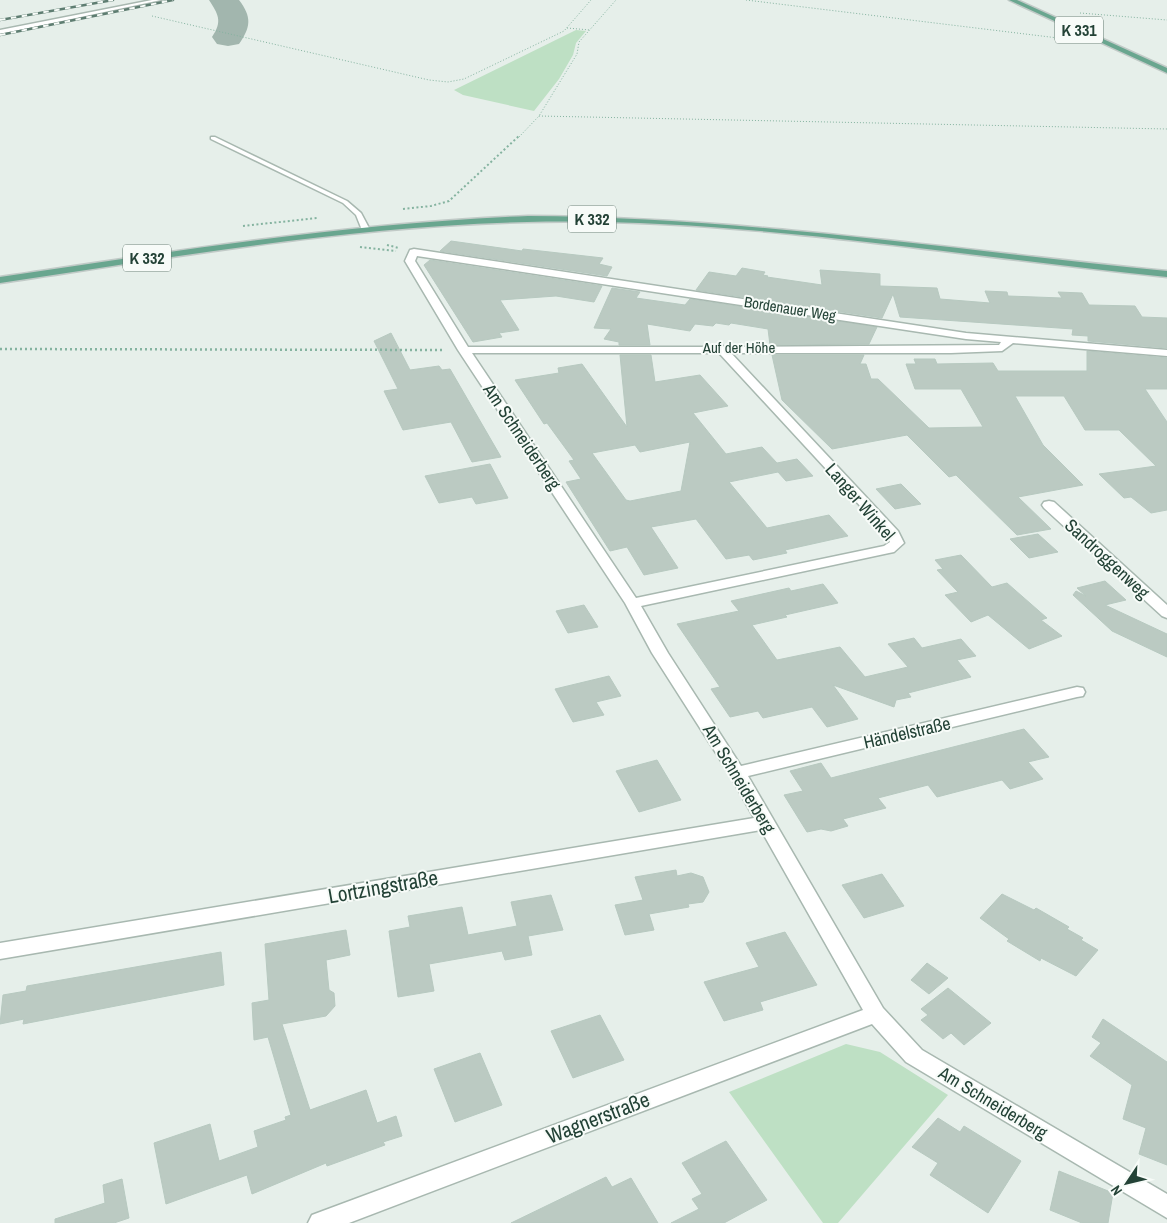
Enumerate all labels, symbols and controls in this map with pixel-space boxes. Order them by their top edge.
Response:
road number: K 331 [1055,16,1103,44]
road number: K 332 [568,205,616,232]
road number: K 332 [123,244,171,272]
street label: Bordenauer Weg [743,291,838,326]
street label: Auf der Höhe [702,337,775,358]
street label: Am Schneiderberg [477,378,568,495]
street label: Langer Winkel [820,458,901,546]
street label: Sandroggenweg [1060,513,1156,605]
street label: Händelstraße [861,710,953,755]
street label: Am Schneiderberg [697,719,782,839]
street label: Lortzingstraße [326,863,440,910]
street label: Am Schneiderberg [933,1060,1053,1145]
street label: Wagnerstraße [542,1085,654,1151]
north arrow [1102,1158,1152,1208]
text: N [1107,1182,1126,1199]

